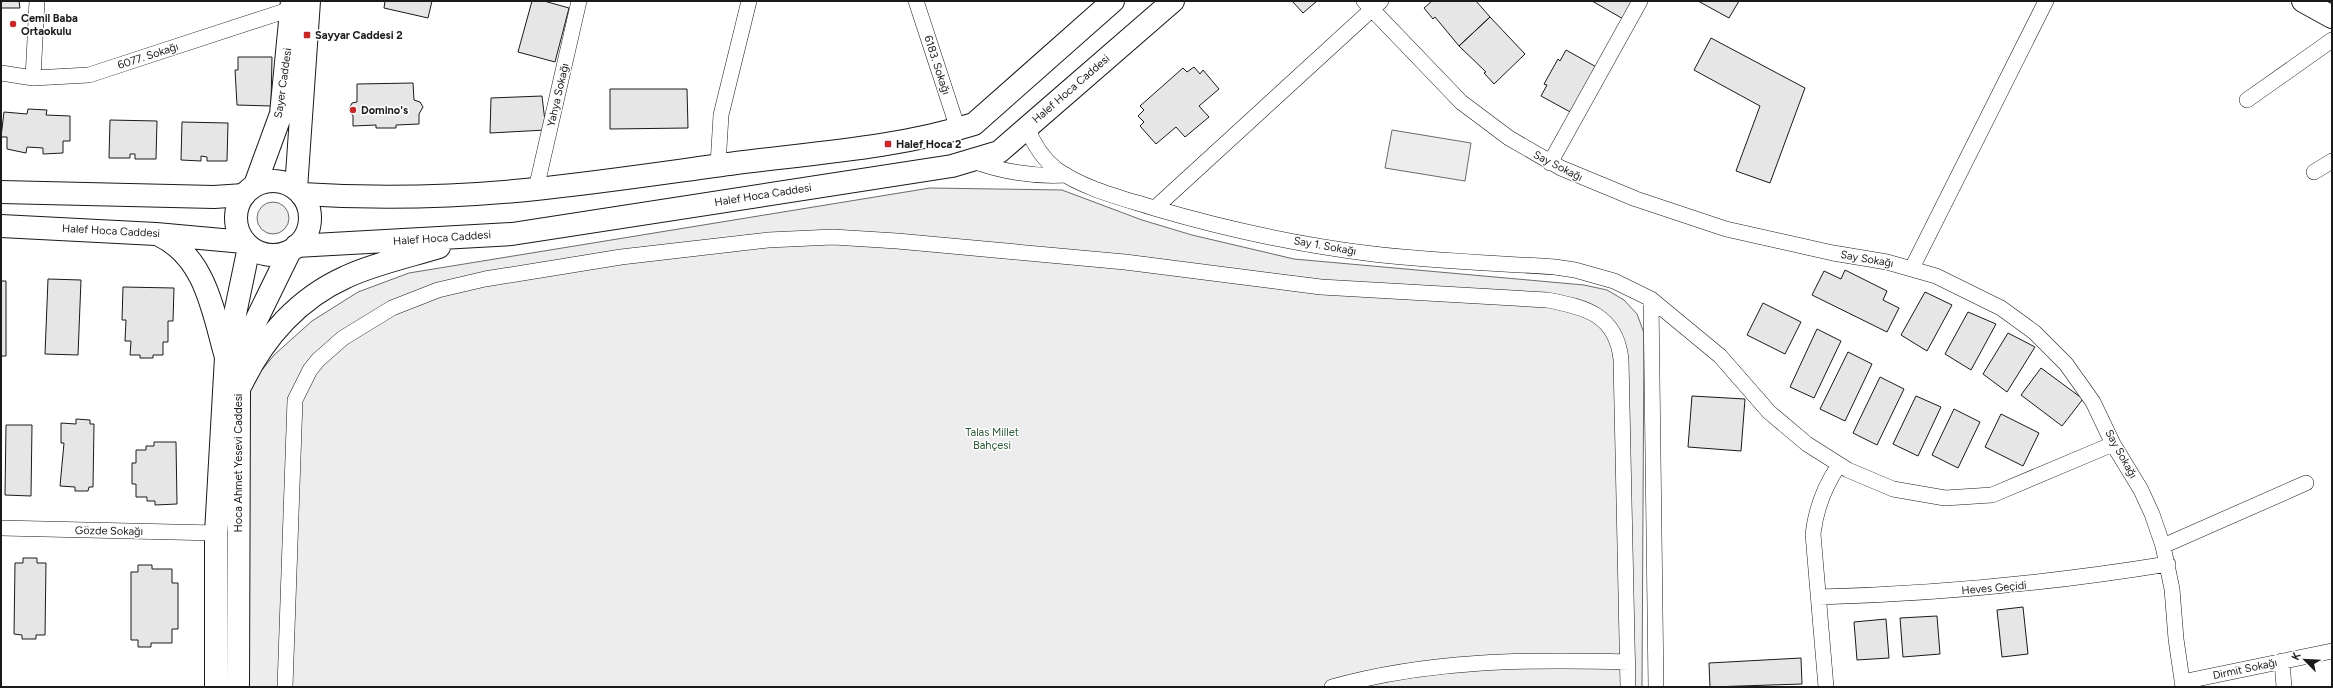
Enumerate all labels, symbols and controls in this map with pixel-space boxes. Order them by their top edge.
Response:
place label: Cemil Baba Ortaokulu [21,12,78,38]
marker: Cemil Baba Ortaokulu [8,19,18,29]
place label: Sayyar Caddesi 2 [315,29,403,42]
marker: Sayyar Caddesi 2 [302,30,312,40]
street label: 6183. Sokağı [921,34,953,96]
street label: 6077. Sokağı [116,40,180,72]
street label: Sayer Caddesi [272,47,294,119]
street label: Halef Hoca Caddesi [1030,52,1112,126]
street label: Yahya Sokağı [544,62,572,128]
place label: Domino's [361,104,408,117]
marker: Domino's [348,105,358,115]
place label: Halef Hoca 2 [896,138,961,151]
marker: Halef Hoca 2 [883,139,893,149]
street label: Say Sokağı [1531,148,1585,184]
street label: Halef Hoca Caddesi [714,181,812,209]
street label: Halef Hoca Caddesi [62,222,160,240]
street label: Halef Hoca Caddesi [393,228,491,248]
street label: Say 1. Sokağı [1293,234,1357,258]
street label: Say Sokağı [1839,248,1895,270]
street label: Hoca Ahmet Yesevi Caddesi [232,394,245,532]
park label: Talas Millet Bahçesi [965,426,1019,452]
street label: Say Sokağı [2102,427,2140,481]
street label: Gözde Sokağı [75,524,143,538]
street label: Heves Geçidi [1961,579,2027,597]
north arrow [2285,640,2325,680]
text: K [2289,650,2304,662]
street label: Dirmit Sokağı [2212,656,2278,682]

